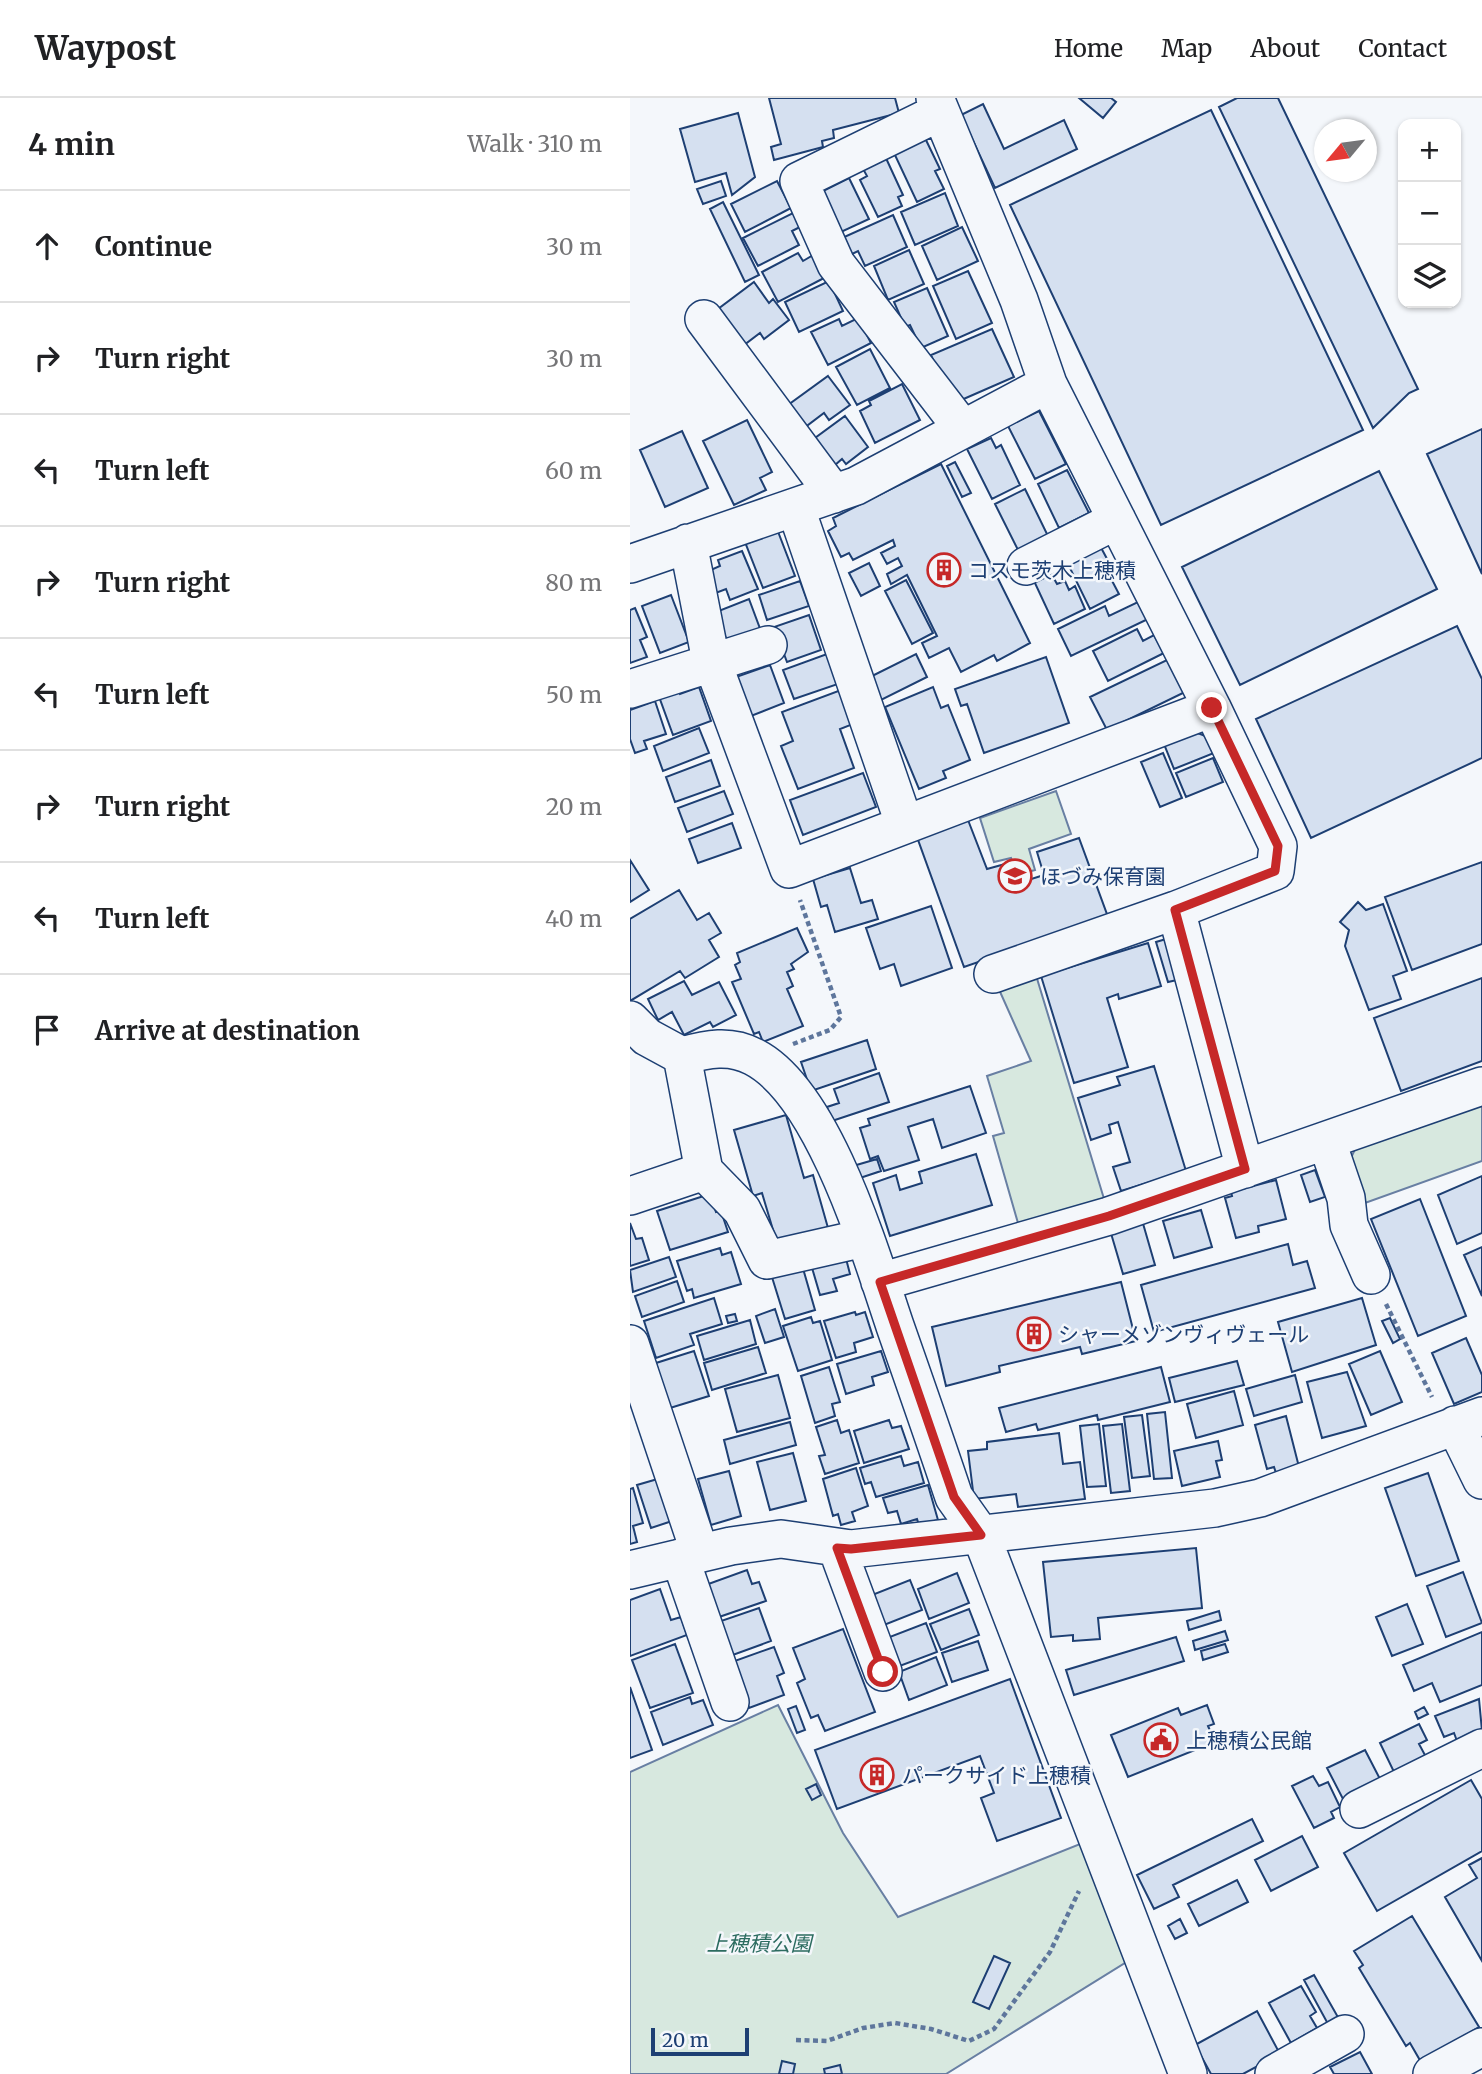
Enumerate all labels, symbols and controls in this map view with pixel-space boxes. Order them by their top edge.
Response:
text: Waypost [35,28,176,69]
text: Home [1054,33,1123,64]
text: Map [1161,33,1212,64]
text: About [1250,33,1320,64]
text: Contact [1358,33,1447,64]
north arrow [1314,119,1377,182]
map controls [1398,119,1461,308]
button: + [1398,119,1461,182]
text: 4 min [28,125,115,163]
text: Walk · 310 m [468,129,602,158]
button: − [1398,182,1461,245]
icon: ahead [28,227,66,265]
text: Continue [95,230,212,263]
text: 30 m [546,232,602,261]
button: layers [1398,245,1461,308]
icon: right [28,339,66,377]
text: Turn right [95,342,230,375]
text: 30 m [546,344,602,373]
icon: left [28,451,66,489]
text: Turn left [95,454,209,487]
text: 60 m [545,456,602,485]
building icon: コスモ茨木上穂積 [925,551,963,589]
place label: コスモ茨木上穂積 [968,557,1136,584]
icon: right [28,563,66,601]
text: Turn right [95,566,230,599]
text: 80 m [545,568,602,597]
icon: left [28,675,66,713]
text: Turn left [95,678,209,711]
text: 50 m [546,680,602,709]
route end [1196,692,1227,723]
icon: right [28,787,66,825]
text: Turn right [95,790,230,823]
text: 20 m [546,792,602,821]
school or university icon: ほづみ保育園 [996,857,1034,895]
place label: ほづみ保育園 [1040,863,1166,890]
icon: left [28,899,66,937]
text: Turn left [95,902,209,935]
text: 40 m [545,904,602,933]
icon: arrive [28,1011,66,1049]
text: Arrive at destination [95,1014,360,1047]
building icon: シャーメゾンヴィヴェール [1015,1315,1053,1353]
place label: シャーメゾンヴィヴェール [1058,1321,1309,1348]
route start [867,1656,898,1687]
public building icon: 上穂積公民館 [1142,1721,1180,1759]
place label: 上穂積公民館 [1186,1727,1312,1754]
building icon: パークサイド上穂積 [858,1756,896,1794]
place label: パークサイド上穂積 [902,1762,1091,1789]
park label: 上穂積公園 [707,1930,814,1957]
scale bar [651,2025,749,2057]
text: 20 m [662,2028,709,2052]

